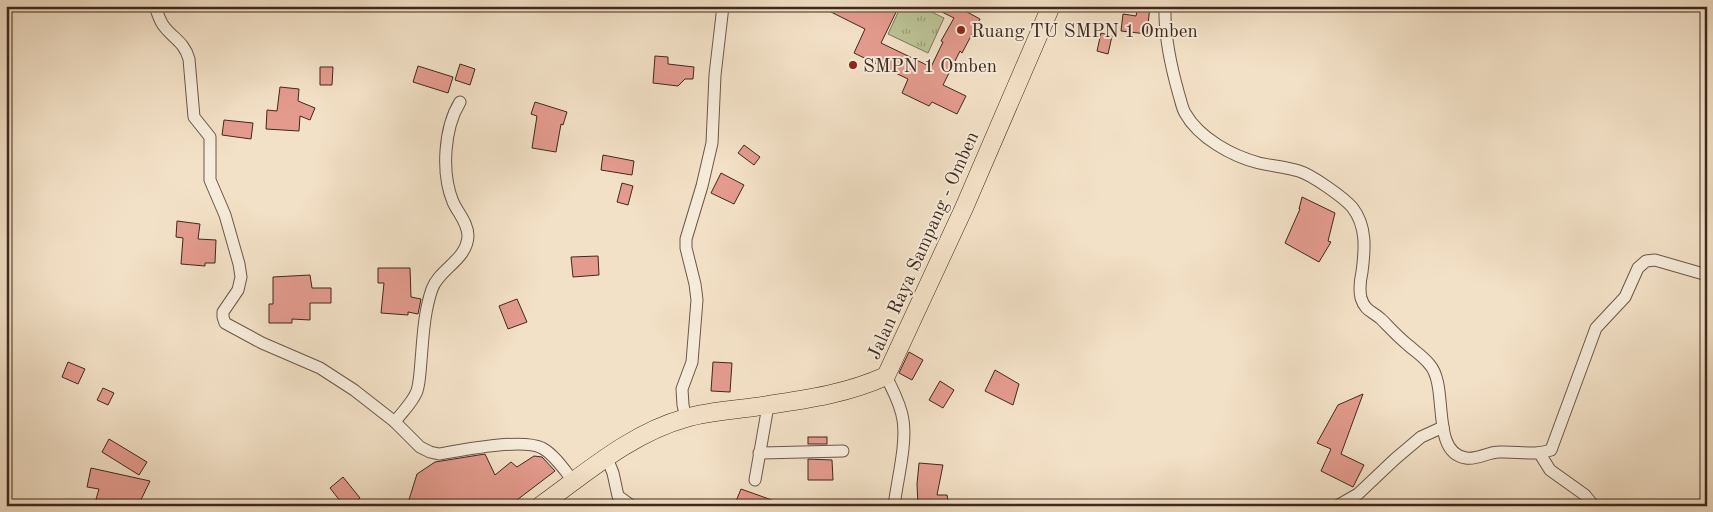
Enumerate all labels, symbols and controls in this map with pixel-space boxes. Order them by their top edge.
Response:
place label: Ruang TU SMPN 1 Omben [971,23,1198,42]
marker: Ruang TU SMPN 1 Omben [955,24,967,36]
place label: SMPN 1 Omben [863,58,997,77]
marker: SMPN 1 Omben [847,59,859,71]
street label: Jalan Raya Sampang - Omben [865,129,983,363]

